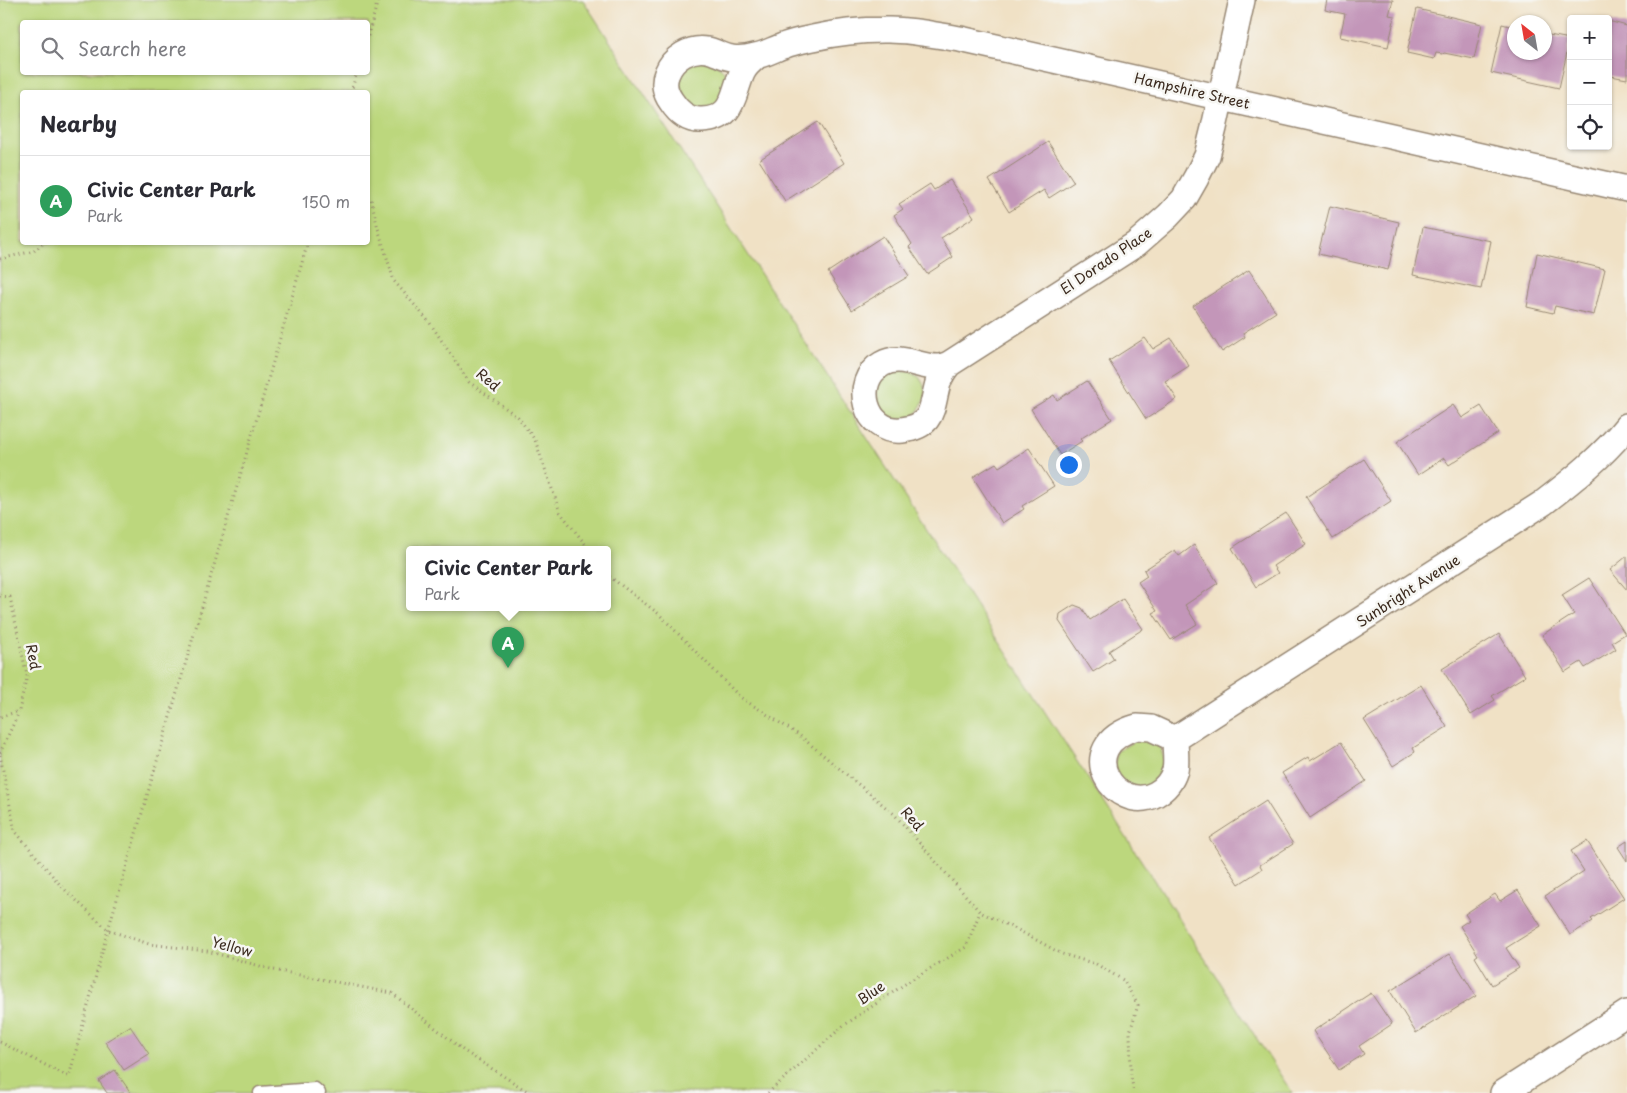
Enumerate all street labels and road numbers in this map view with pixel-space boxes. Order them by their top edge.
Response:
street label: Hampshire Street [1132,67,1252,114]
street label: El Dorado Place [1056,222,1156,299]
street label: Red [472,363,505,396]
street label: Sunbright Avenue [1352,549,1464,632]
street label: Red [21,642,46,672]
street label: Red [896,802,929,836]
street label: Yellow [209,931,255,962]
street label: Blue [853,975,889,1010]

